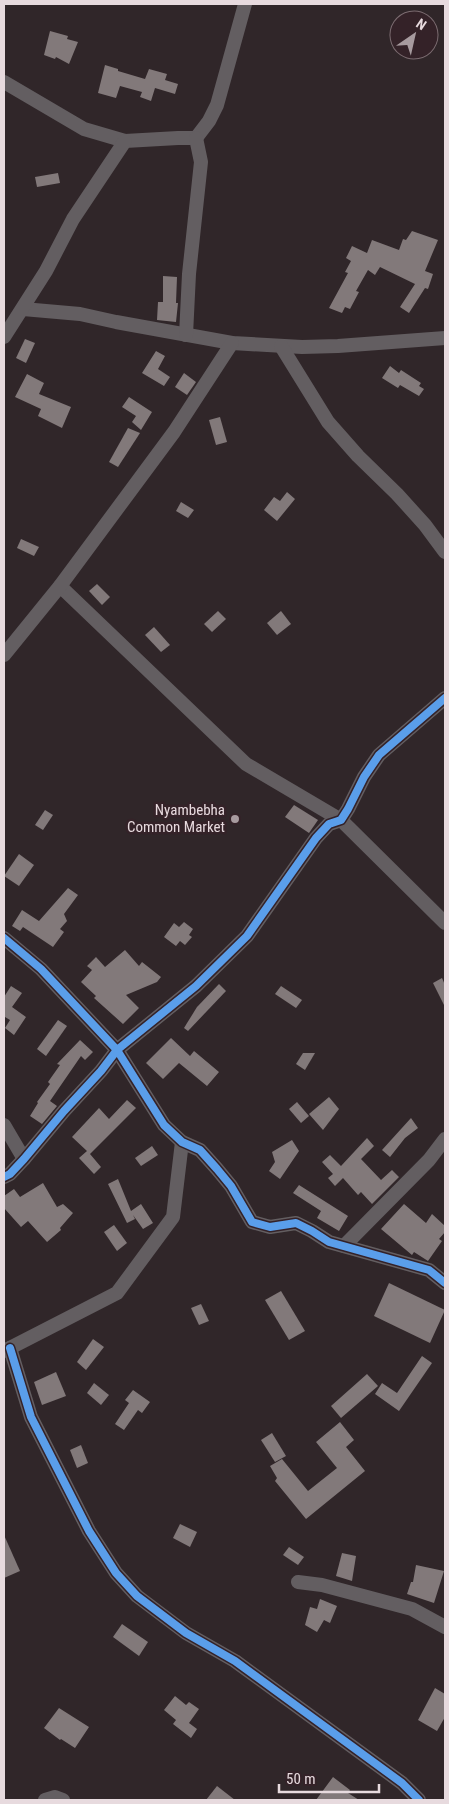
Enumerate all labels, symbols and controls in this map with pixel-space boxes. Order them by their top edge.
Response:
north arrow [389,10,439,60]
text: N [413,15,429,33]
place label: Nyambebha Common Market [127,801,225,836]
marker: Nyambebha Common Market [229,813,241,825]
scale bar [279,1762,379,1794]
text: 50 m [286,1770,316,1788]

